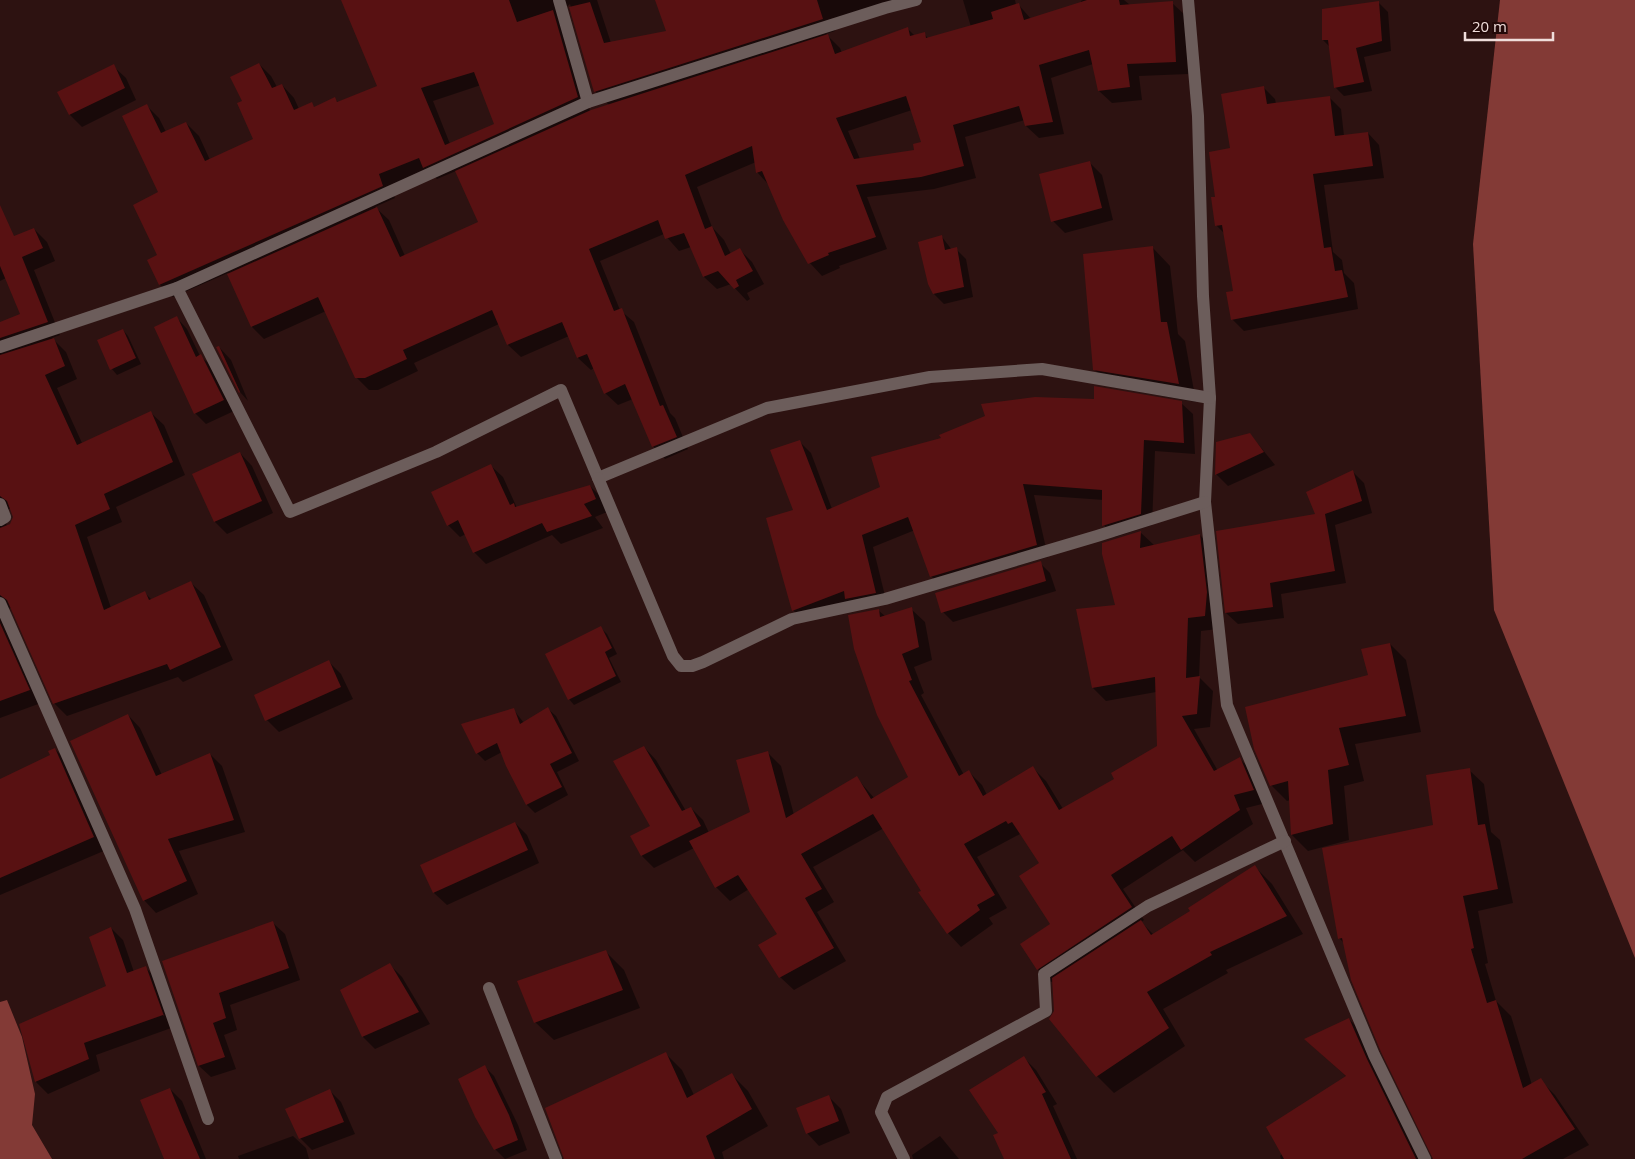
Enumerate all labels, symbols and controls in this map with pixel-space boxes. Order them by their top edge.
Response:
scale bar [1465,10,1552,42]
text: 20 m [1472,16,1507,36]

